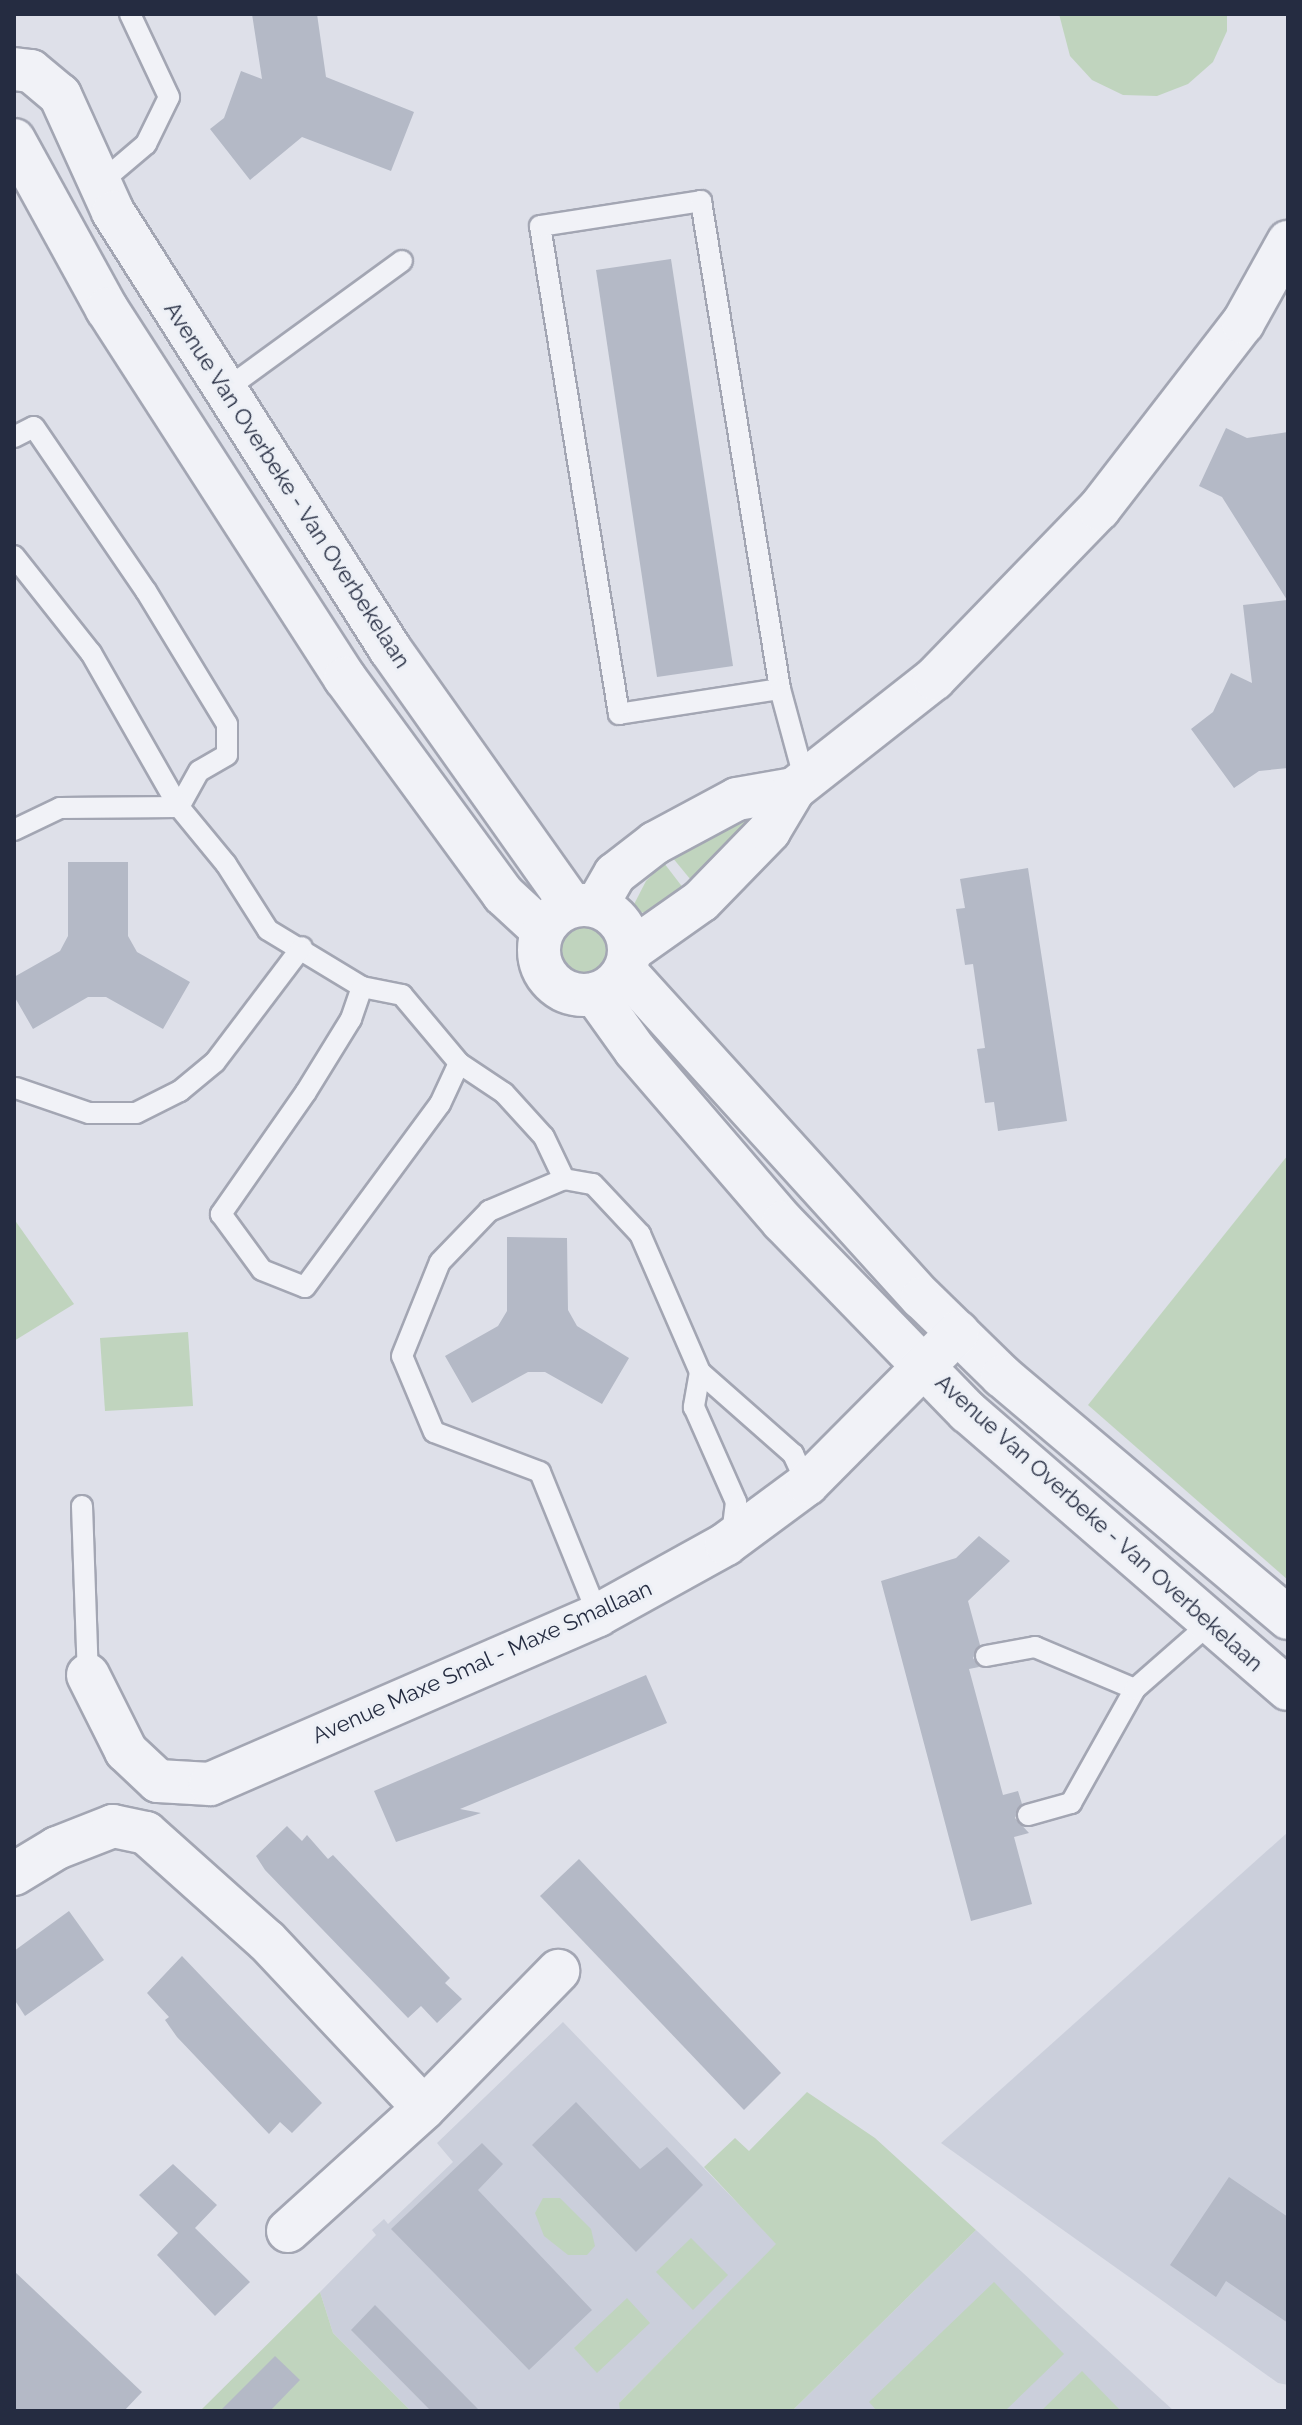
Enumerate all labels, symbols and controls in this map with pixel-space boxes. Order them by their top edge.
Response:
street label: Avenue Van Overbeke - Van Overbekelaan [158,296,416,674]
street label: Avenue Van Overbeke - Van Overbekelaan [929,1369,1269,1677]
street label: Avenue Maxe Smal - Maxe Smallaan [308,1575,656,1749]

